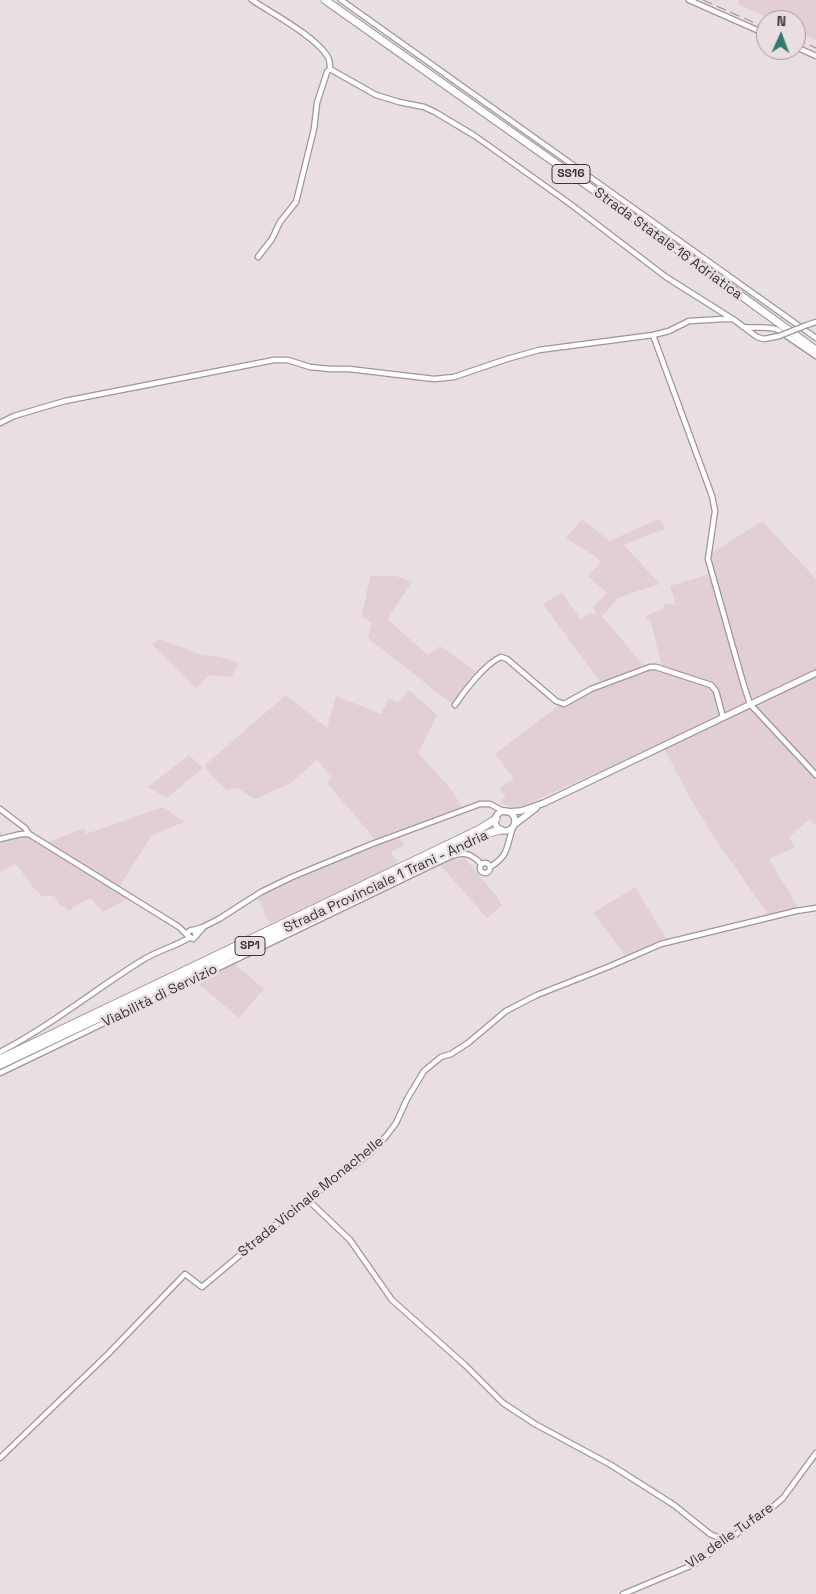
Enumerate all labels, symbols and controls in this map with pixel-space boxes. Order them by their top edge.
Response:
north arrow [756,10,806,60]
text: N [776,12,786,30]
road number: SS16 [552,164,590,183]
street label: Strada Statale 16 Adriatica [590,184,746,304]
street label: Strada Provinciale 1 Trani - Andria [281,827,491,937]
road number: SP1 [235,936,265,956]
street label: Viabilità di Servizio [100,961,220,1031]
street label: Strada Vicinale Monachelle [235,1133,387,1261]
street label: Via delle Tufare [683,1500,777,1572]

